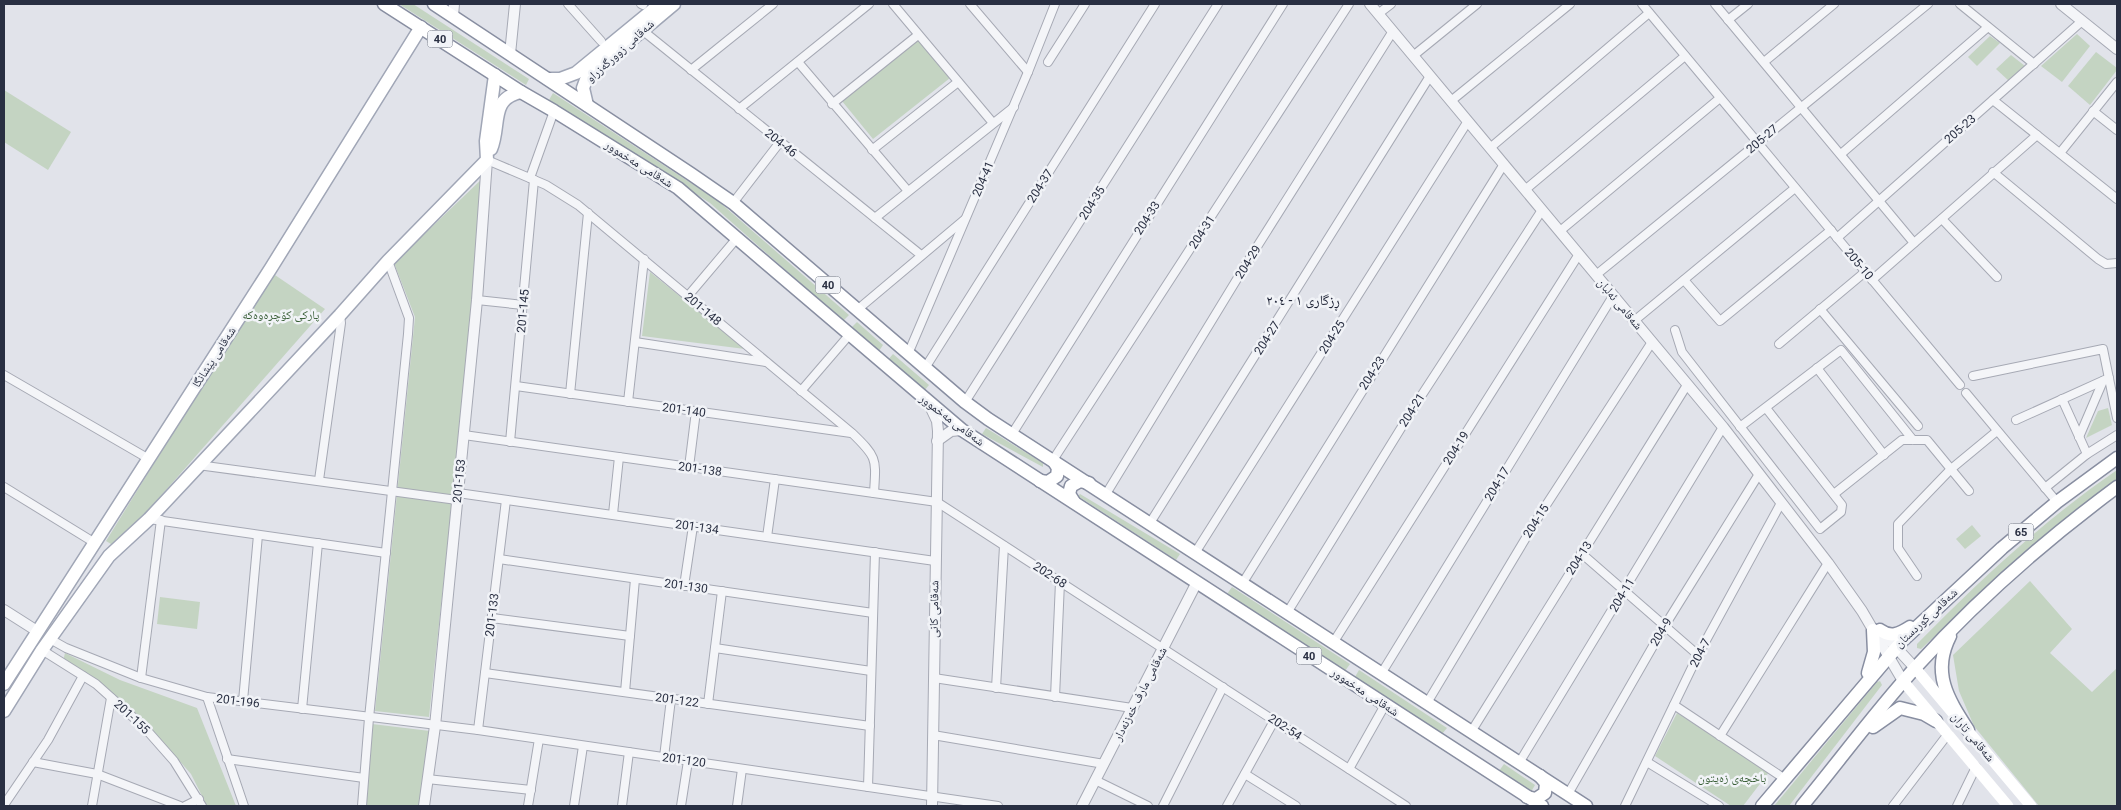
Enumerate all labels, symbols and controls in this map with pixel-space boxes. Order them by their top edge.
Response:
street label: شەقامی زوورگەزراو [583,17,657,85]
road number: 40 [428,30,452,48]
street label: 205-23 [1941,112,1979,146]
street label: 205-27 [1743,122,1781,156]
street label: 204-46 [762,126,800,160]
street label: شەقامی مەخموور [602,137,676,191]
street label: 204-41 [969,159,997,199]
street label: 204-37 [1024,166,1056,205]
street label: 204-35 [1076,183,1108,222]
street label: 204-33 [1131,199,1163,237]
street label: 204-31 [1186,213,1218,251]
street label: 204-29 [1232,243,1264,281]
street label: 205-10 [1842,245,1876,283]
street label: شەقامی ئەلبان [1594,275,1646,333]
road number: 40 [816,276,840,294]
street label: 201-145 [514,288,532,333]
street label: 201-148 [682,290,724,329]
district label: ڕزگاری ١ - ٢٠٤ [1266,292,1340,312]
park label: پارکی کۆچڕەوەکە [243,308,320,325]
street label: 204-25 [1316,317,1348,356]
street label: 204-27 [1251,318,1283,357]
street label: شەقامی پێشانگا [189,324,239,390]
street label: 204-23 [1356,354,1388,392]
street label: شەقامی مەخموور [916,391,987,449]
street label: 204-21 [1396,391,1428,429]
street label: 201-140 [661,400,707,420]
street label: 204-19 [1440,429,1472,467]
street label: 201-153 [450,458,468,504]
street label: 201-138 [677,459,723,479]
street label: 204-17 [1481,464,1513,503]
street label: 204-15 [1520,501,1552,540]
street label: 201-134 [674,517,720,537]
road number: 65 [2008,524,2034,540]
street label: 204-13 [1563,539,1595,577]
street label: 202-68 [1031,559,1070,591]
street label: 201-130 [663,576,709,596]
street label: 204-11 [1606,576,1638,614]
street label: شەقامی کانی [926,580,942,638]
street label: شەقامی کوردستان [1892,585,1960,651]
street label: 201-133 [482,592,502,638]
street label: 204-9 [1647,615,1675,649]
street label: 204-7 [1687,636,1713,670]
street label: شەقامی مارف خەزنەدار [1110,645,1170,744]
road number: 40 [1296,648,1322,664]
street label: شەقامی مەخموور [1328,664,1401,719]
street label: 201-122 [654,690,700,710]
street label: 201-196 [215,691,261,711]
street label: 201-155 [111,697,153,737]
street label: شەقامی تاران [1948,710,1998,764]
street label: 202-54 [1266,711,1305,743]
street label: 201-120 [661,750,707,770]
park label: باخچەی زەیتون [1698,771,1766,785]

